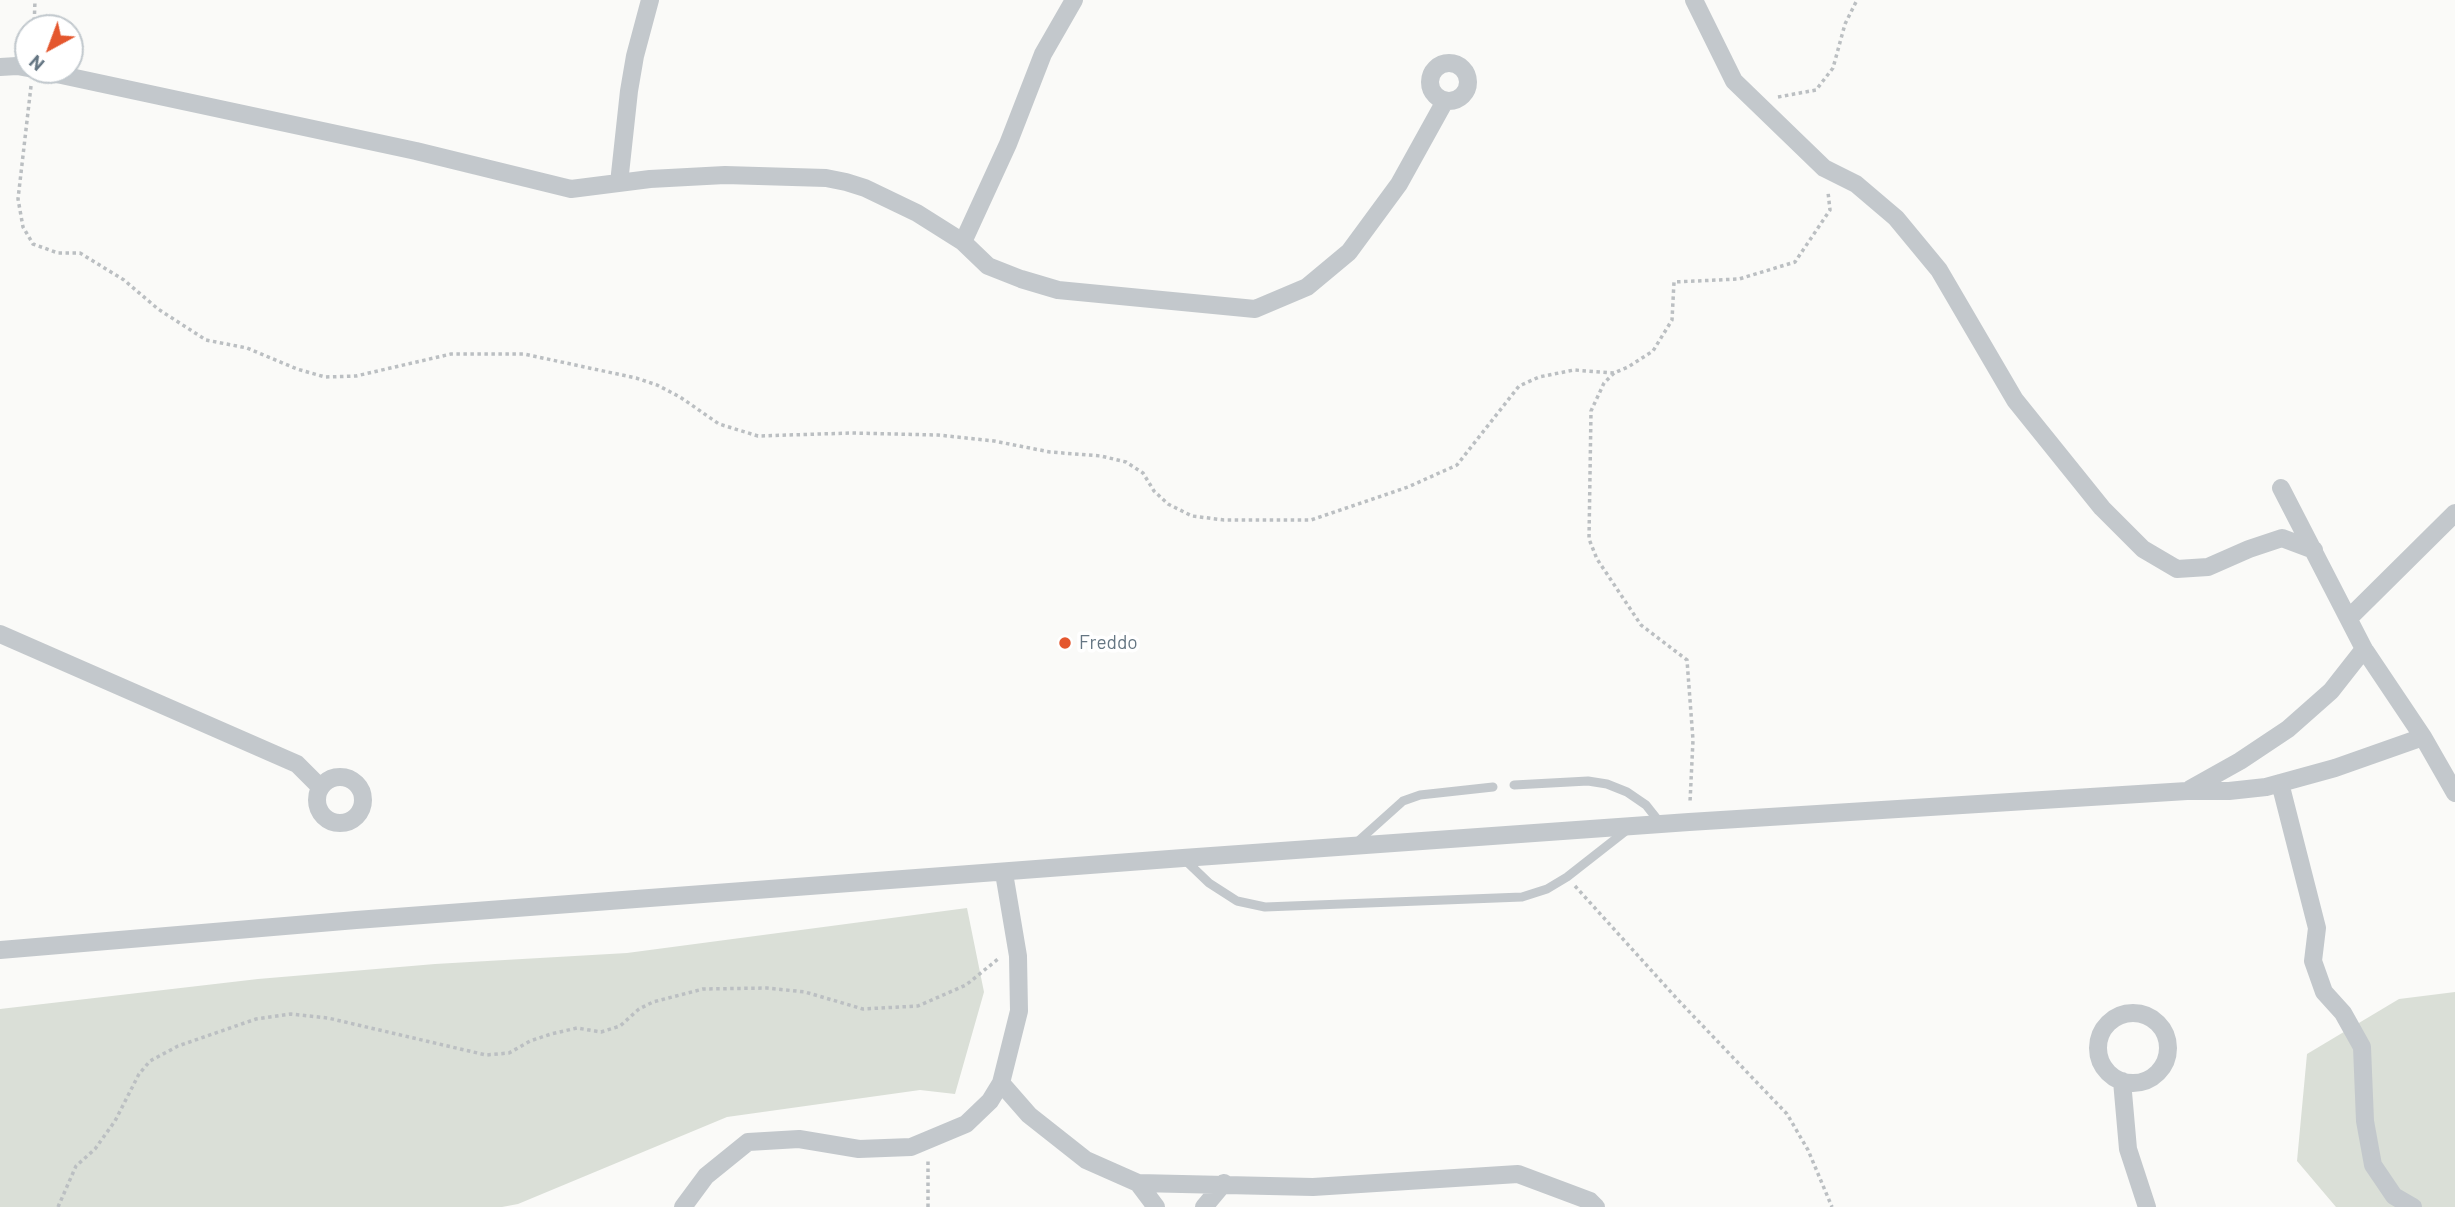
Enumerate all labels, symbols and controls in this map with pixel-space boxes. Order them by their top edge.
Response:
north arrow [14,14,84,84]
text: N [24,51,49,77]
place label: Freddo [1079,632,1138,654]
marker: Freddo [1057,635,1073,651]

